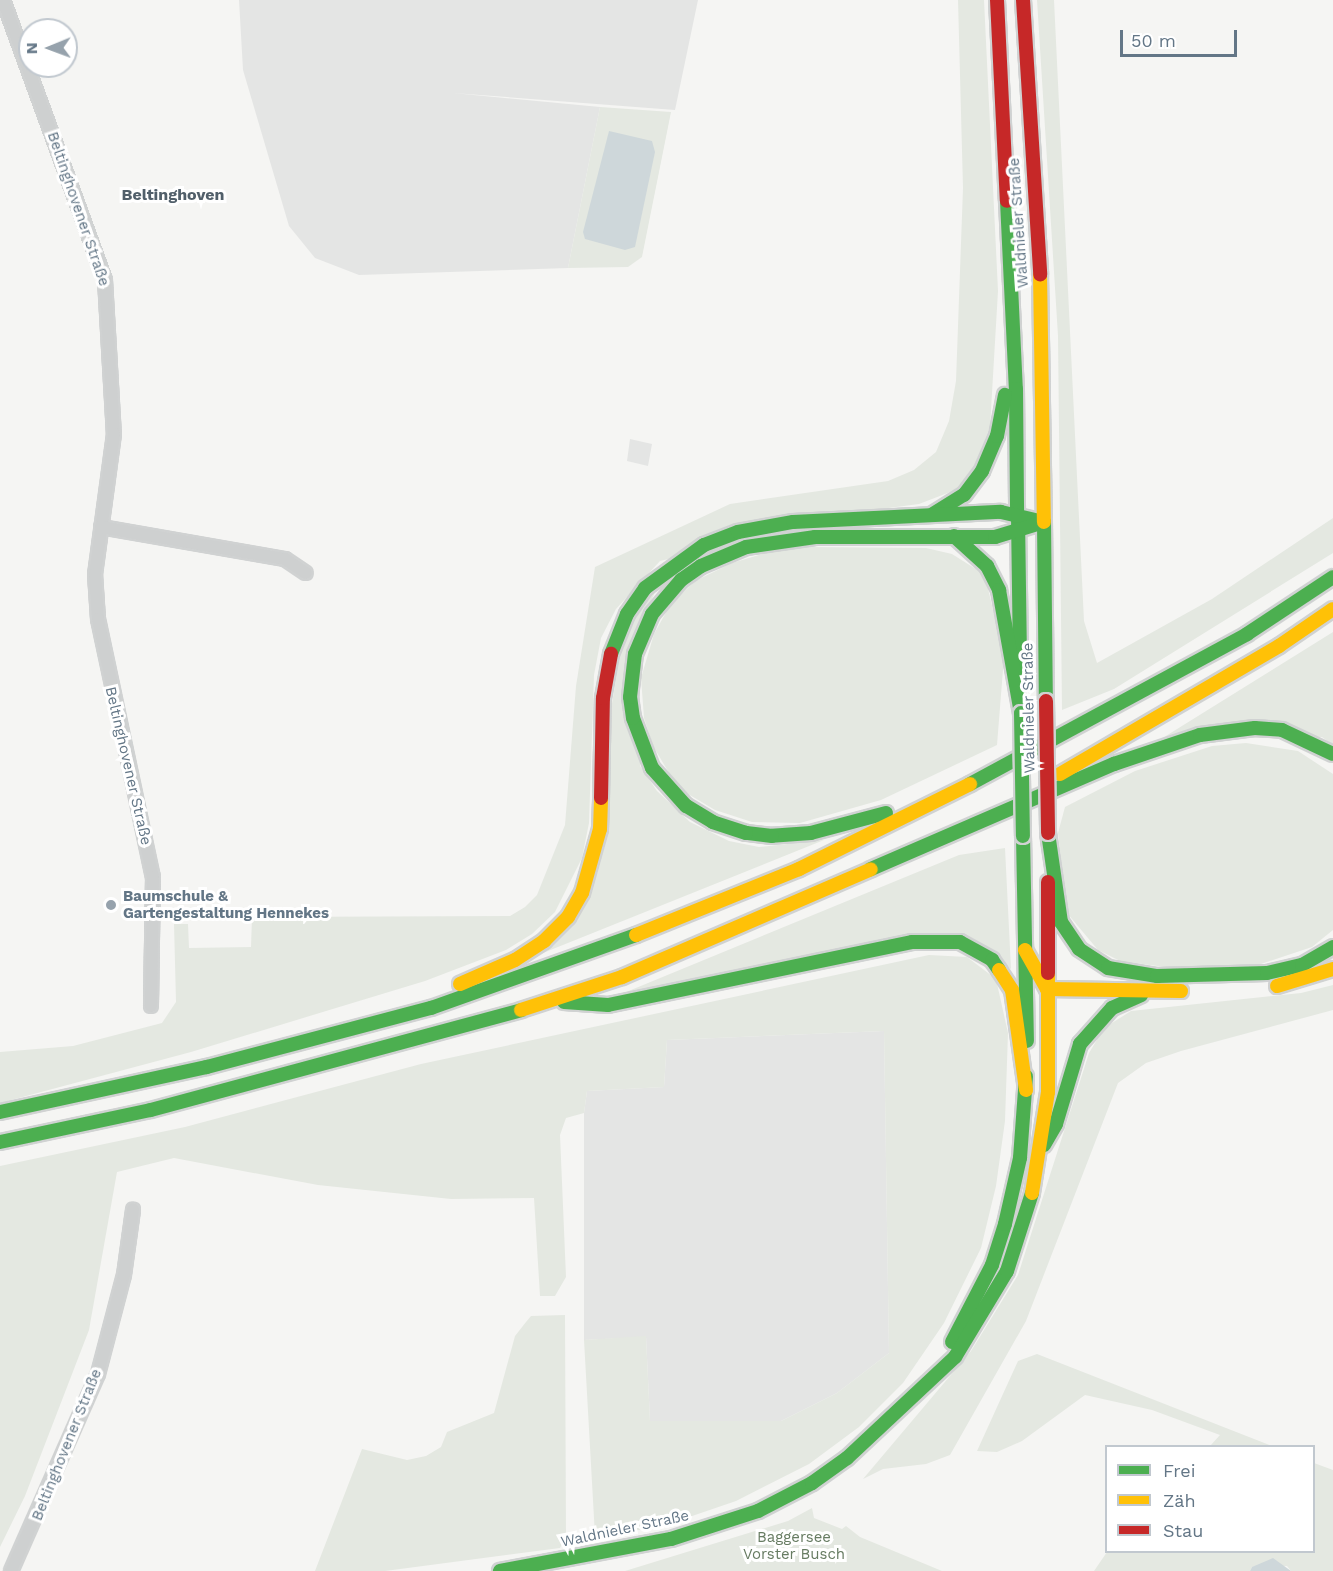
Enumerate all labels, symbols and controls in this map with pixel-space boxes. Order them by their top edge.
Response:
north arrow [18,18,78,78]
scale bar [1123,18,1240,56]
text: 50 m [1131,30,1176,51]
text: N [22,42,41,54]
street label: Beltinghovener Straße [43,129,113,289]
street label: Waldnieler Straße [1005,157,1033,289]
district label: Beltinghoven [121,185,225,205]
street label: Waldnieler Straße [1019,642,1039,774]
street label: Beltinghovener Straße [101,685,155,847]
place label: Baumschule & Gartengestaltung Hennekes [123,887,329,922]
marker: Baumschule & Gartengestaltung Hennekes [104,898,118,912]
street label: Beltinghovener Straße [28,1366,106,1524]
legend [1105,1445,1315,1553]
text: Frei [1163,1460,1195,1481]
text: Zäh [1163,1490,1196,1511]
street label: Waldnieler Straße [559,1507,691,1551]
text: Stau [1163,1520,1203,1541]
park label: Baggersee Vorster Busch [743,1528,845,1563]

